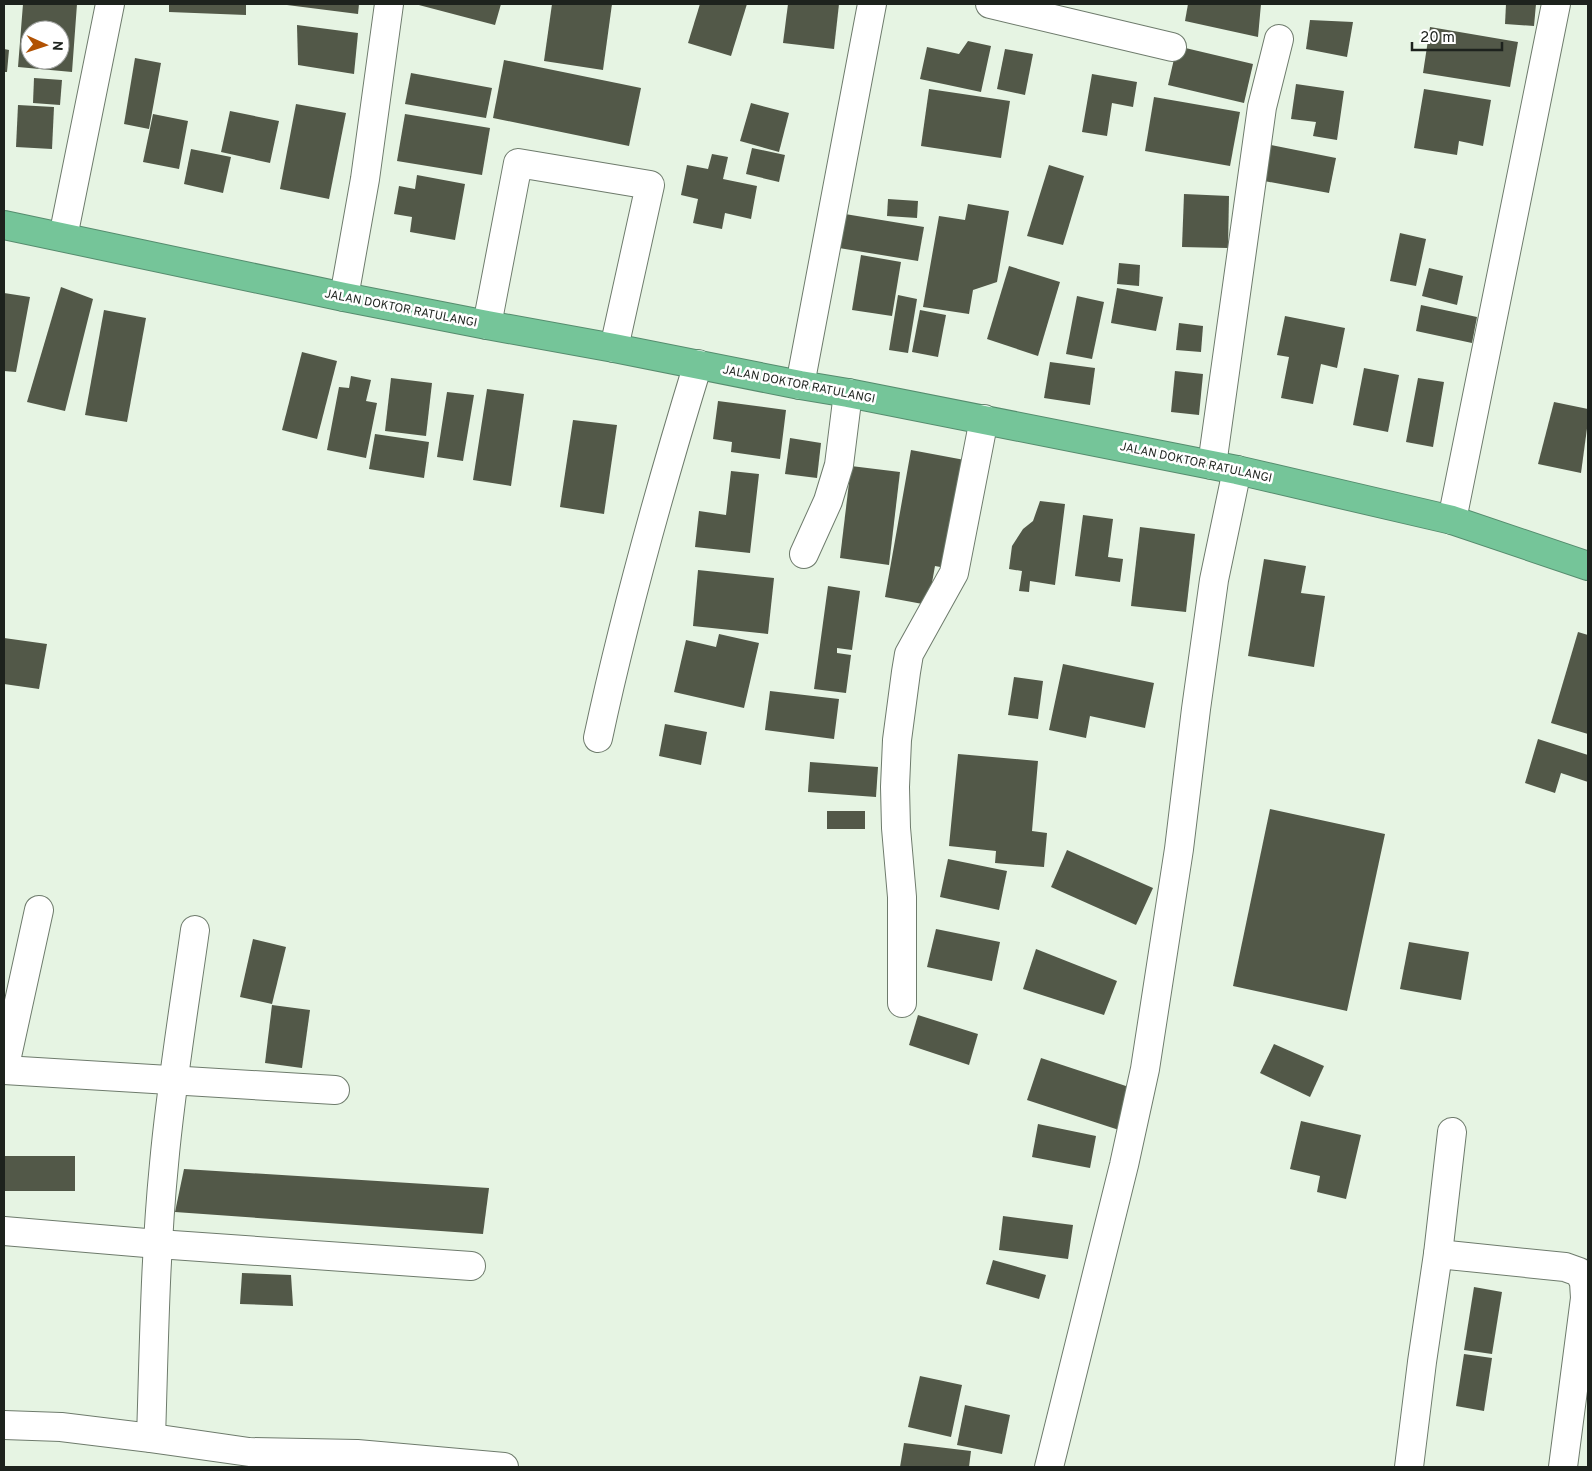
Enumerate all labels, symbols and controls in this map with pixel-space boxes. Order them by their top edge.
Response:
north arrow [20,20,70,70]
scale bar [1412,20,1502,52]
text: 20 m [1420,29,1455,48]
text: N [48,40,65,51]
street label: JALAN DOKTOR RATULANGI [323,286,479,332]
street label: JALAN DOKTOR RATULANGI [721,362,877,408]
street label: JALAN DOKTOR RATULANGI [1118,439,1273,487]

